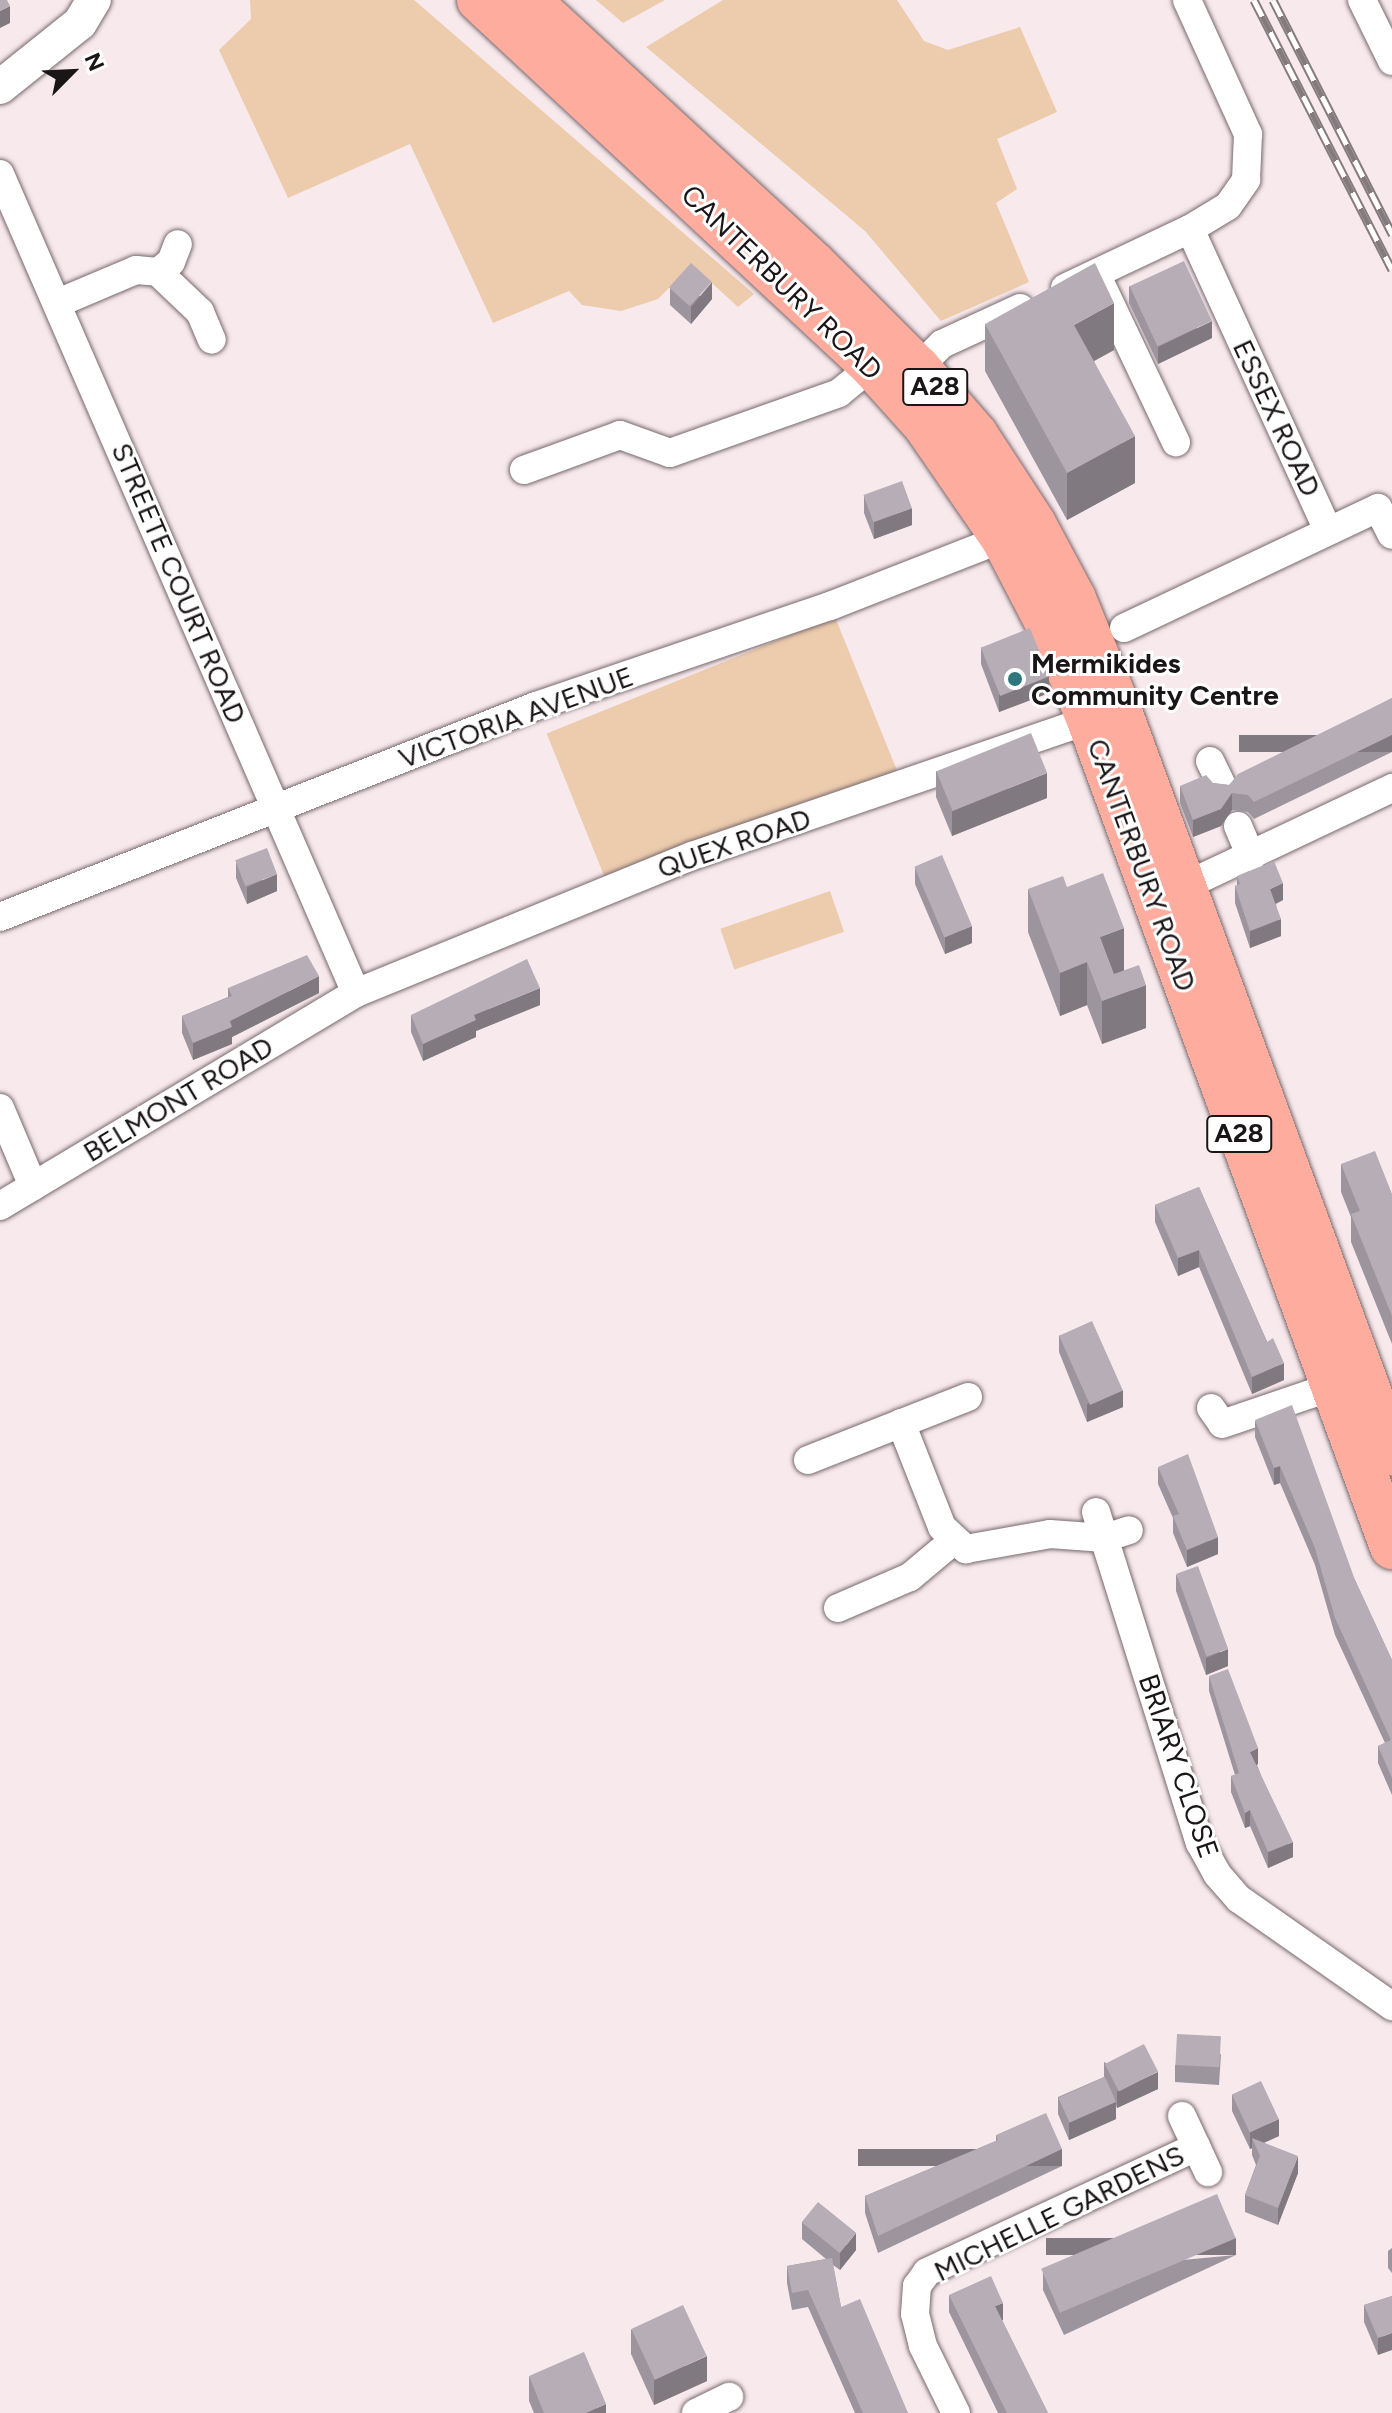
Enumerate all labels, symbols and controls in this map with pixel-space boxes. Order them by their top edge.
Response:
north arrow [32,32,112,112]
text: N [79,49,110,75]
street label: CANTERBURY ROAD [675,177,889,387]
street label: ESSEX ROAD [1226,334,1328,502]
road number: A28 [901,365,969,409]
street label: STREETE COURT ROAD [105,438,253,728]
place label: Mermikides Community Centre [1031,646,1279,712]
street label: VICTORIA AVENUE [394,659,638,775]
marker: Mermikides Community Centre [1006,670,1024,688]
street label: CANTERBURY ROAD [1081,734,1203,996]
street label: QUEX ROAD [653,801,815,885]
street label: BELMONT ROAD [77,1029,279,1169]
road number: A28 [1205,1112,1273,1156]
street label: BRIARY CLOSE [1132,1670,1226,1862]
street label: MICHELLE GARDENS [929,2138,1189,2288]

